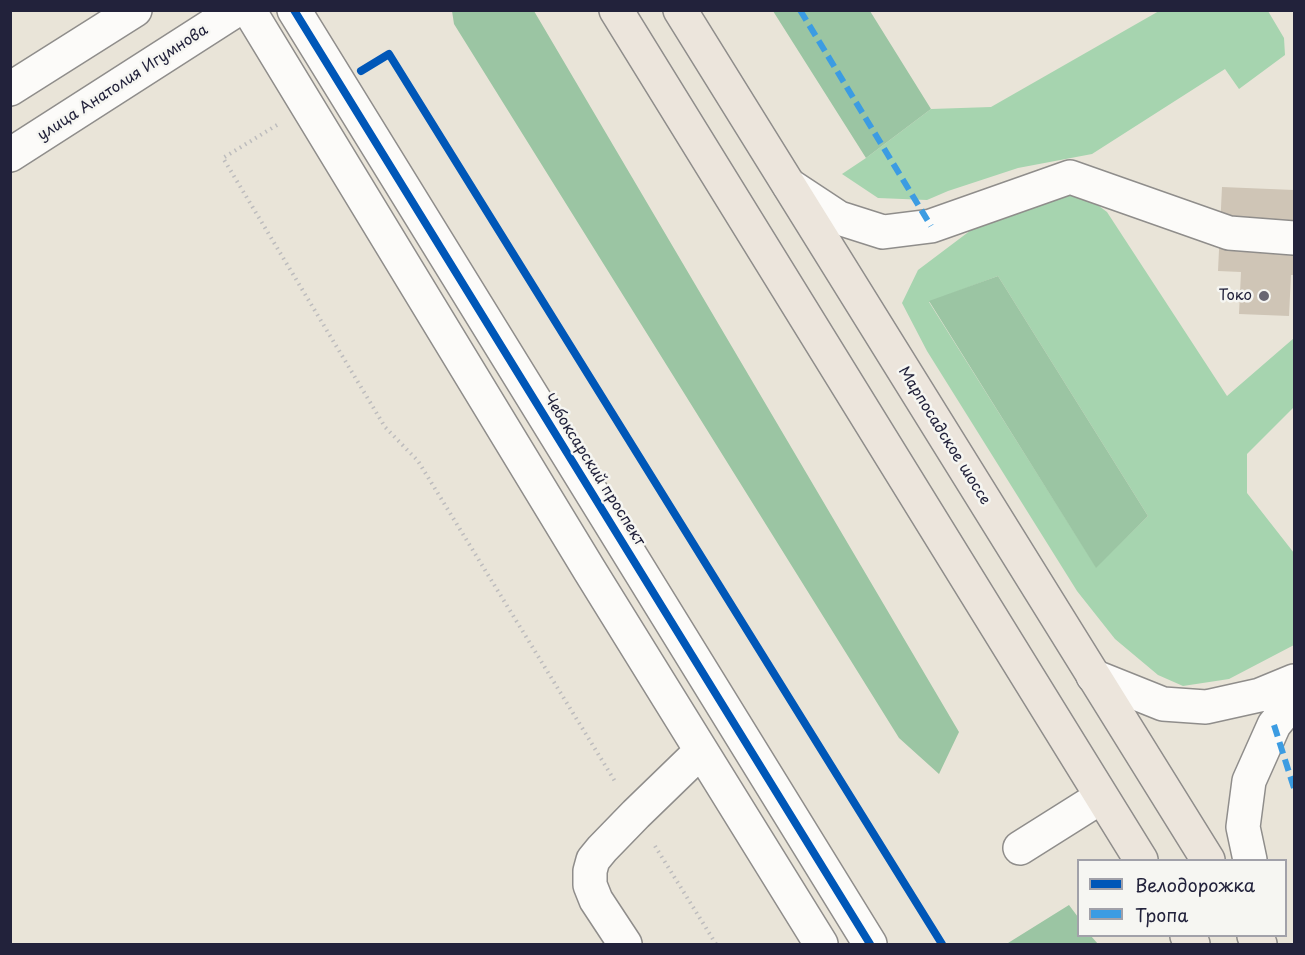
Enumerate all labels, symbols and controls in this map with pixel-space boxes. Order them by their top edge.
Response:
street label: улица Анатолия Игумнова [34,21,212,145]
place label: Токо [1219,287,1252,305]
marker: Токо [1257,289,1271,303]
street label: Марпосадское шоссе [894,364,994,508]
street label: Чебоксарский проспект [540,390,648,550]
legend [1077,859,1287,937]
text: Велодорожка [1135,871,1255,898]
text: Тропа [1135,901,1188,928]

